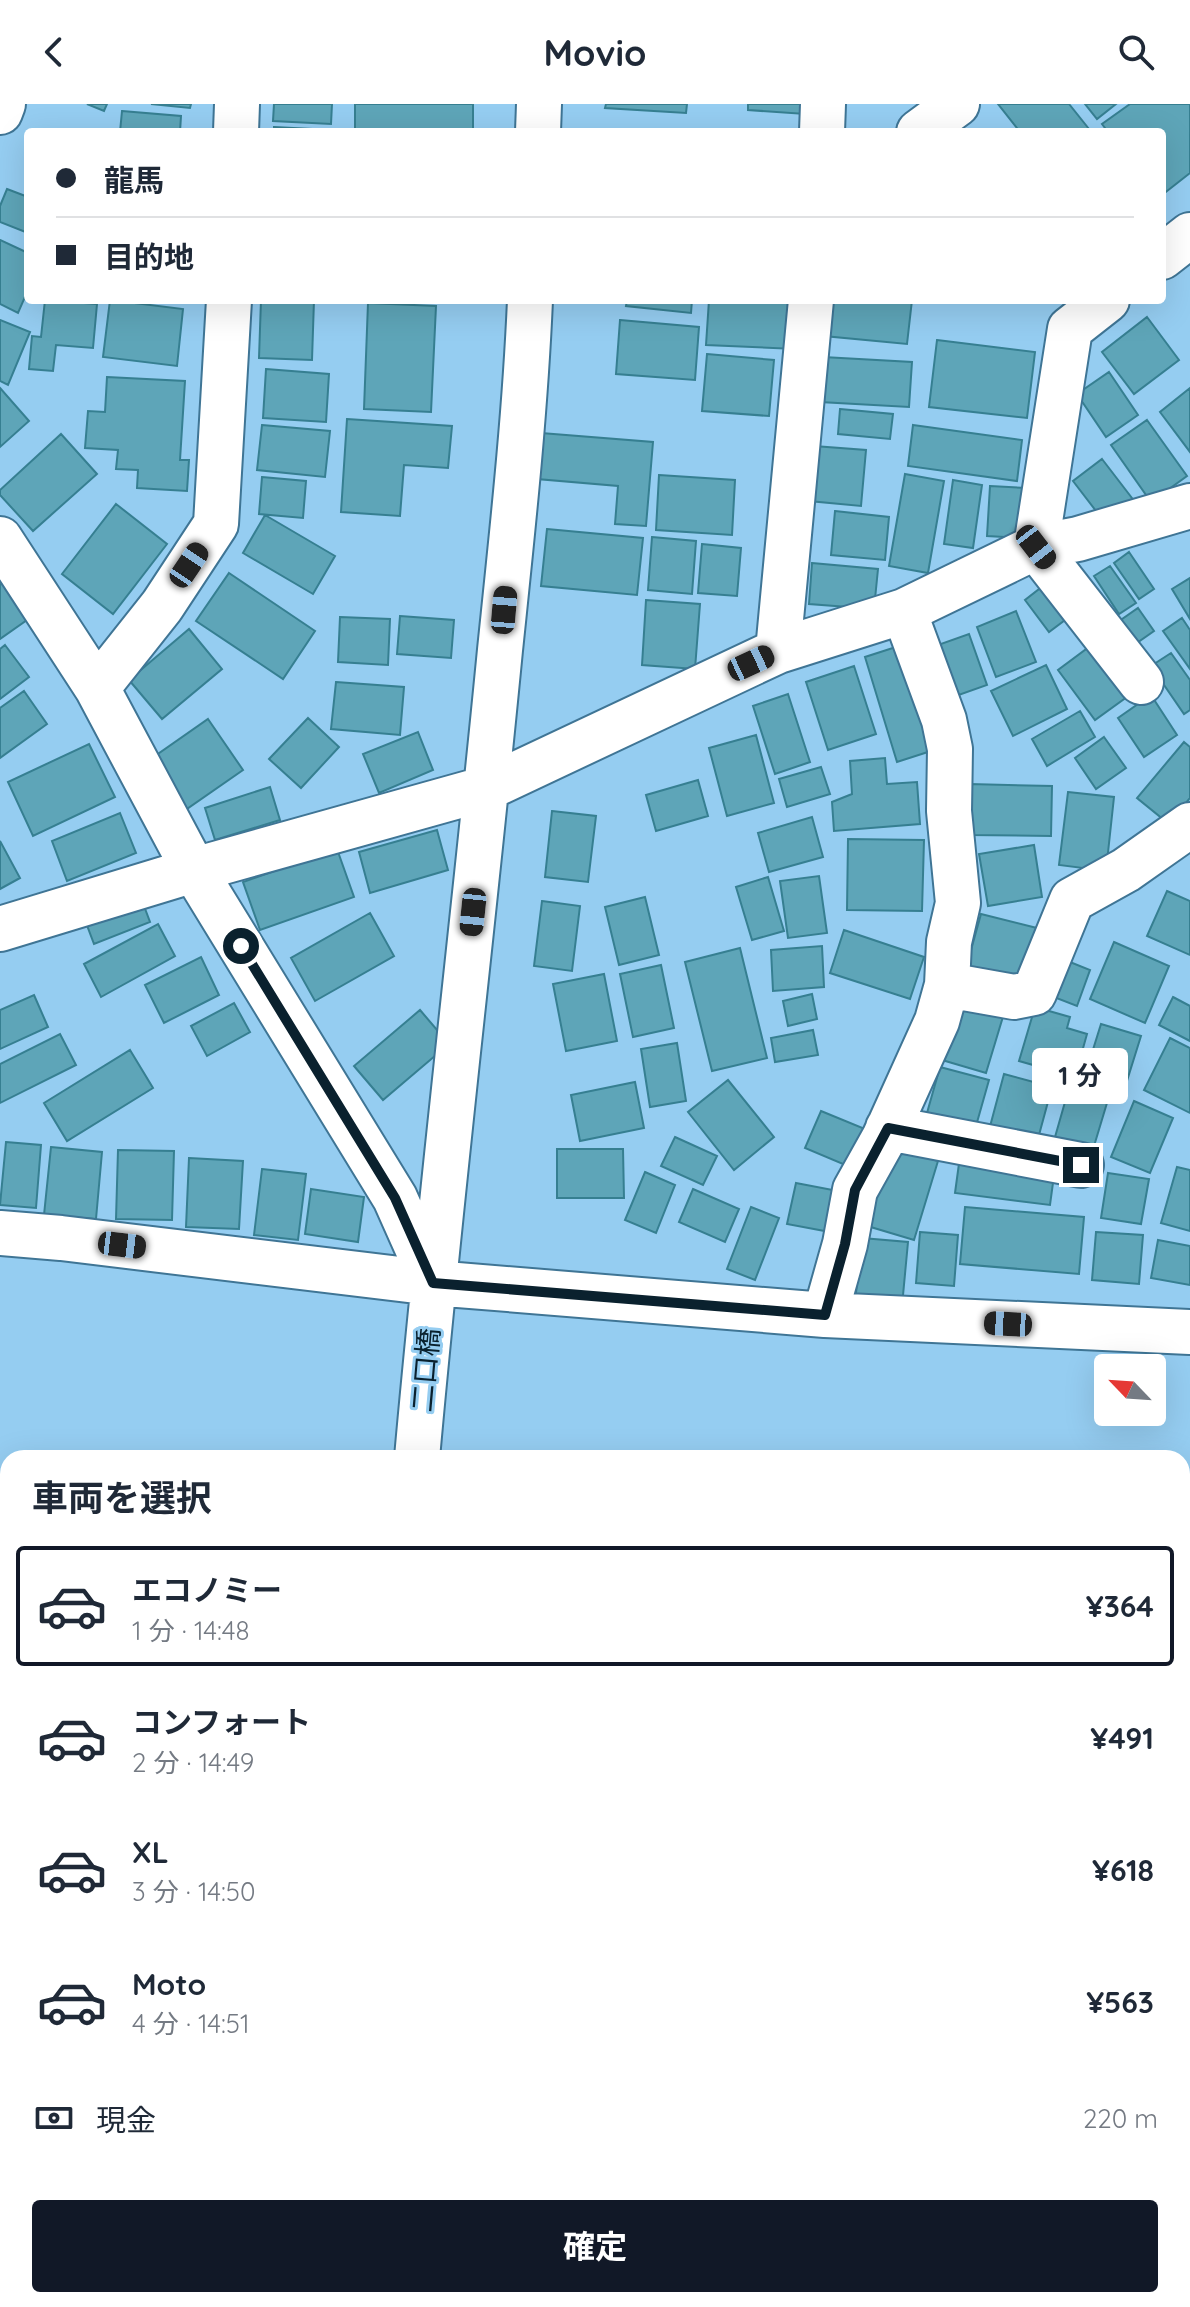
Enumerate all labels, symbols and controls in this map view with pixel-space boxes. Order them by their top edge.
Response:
icon: back [32,30,76,74]
text: Movio [544,30,646,75]
icon: search [1114,30,1158,74]
text: 龍馬 [104,161,164,199]
text: 目的地 [104,238,194,276]
car [1012,521,1060,573]
car [166,538,212,592]
car [490,585,518,635]
car [724,642,778,684]
car [459,887,487,937]
route start [223,928,259,964]
callout: 1 分 [1033,1049,1129,1105]
text: 1 分 [1058,1059,1102,1092]
route end [1063,1147,1099,1183]
car [97,1230,147,1260]
car [983,1311,1033,1337]
street label: 二口橋 [404,1327,446,1413]
north arrow [1094,1354,1166,1426]
map controls [1094,1354,1166,1426]
text: 車両を選択 [32,1475,212,1520]
icon: car [36,1570,108,1642]
text: エコノミー [132,1571,282,1609]
text: ¥364 [1086,1587,1154,1625]
text: 1 分 · 14:48 [132,1614,250,1647]
icon: car [36,1702,108,1774]
text: コンフォート [132,1703,311,1741]
text: ¥491 [1090,1719,1154,1757]
text: 2 分 · 14:49 [132,1746,254,1779]
text: XL [132,1833,169,1871]
icon: car [36,1834,108,1906]
text: ¥618 [1092,1851,1154,1889]
text: 3 分 · 14:50 [132,1875,255,1908]
text: Moto [132,1965,206,2003]
icon: car [36,1966,108,2038]
text: ¥563 [1086,1983,1154,2021]
text: 4 分 · 14:51 [132,2007,250,2040]
icon: cash [32,2096,76,2140]
text: 現金 [96,2101,156,2139]
text: 220 m [1083,2102,1158,2135]
button: 確定 [32,2200,1158,2292]

